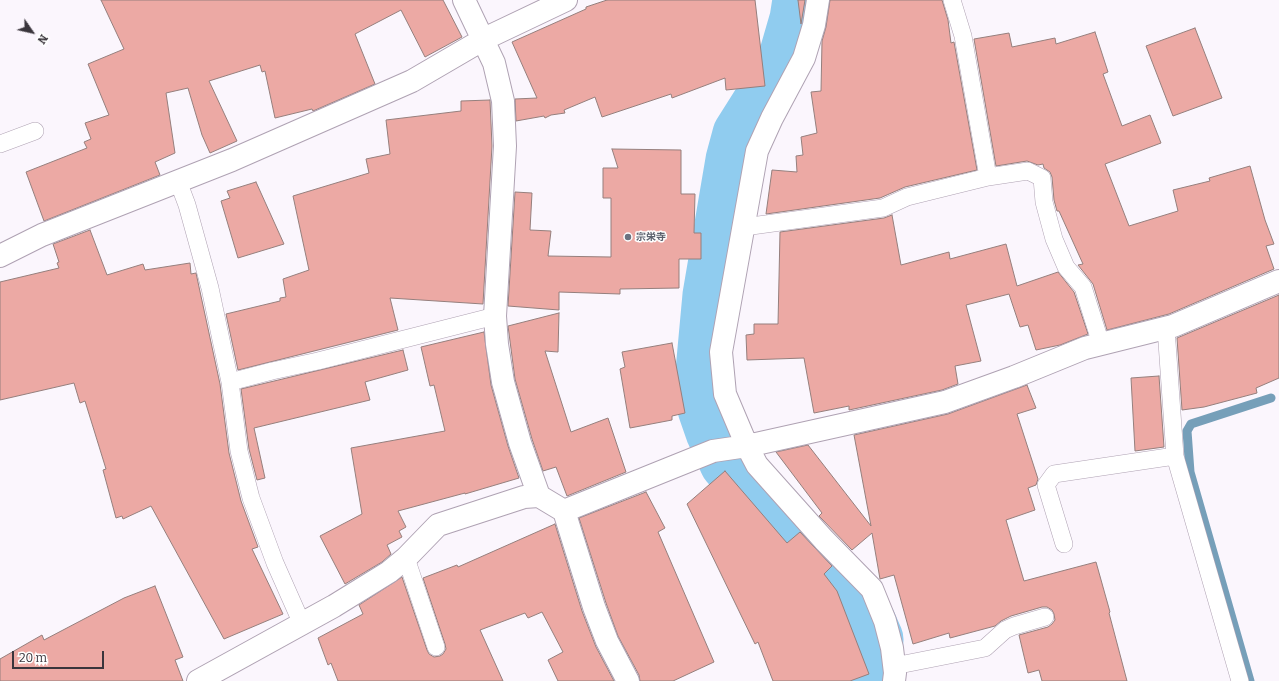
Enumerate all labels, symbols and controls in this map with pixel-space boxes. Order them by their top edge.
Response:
north arrow [12,12,52,52]
text: N [35,32,50,46]
place label: 宗栄寺 [636,231,666,243]
marker: 宗栄寺 [623,232,633,242]
scale bar [14,643,106,669]
text: 20 m [19,651,47,665]

